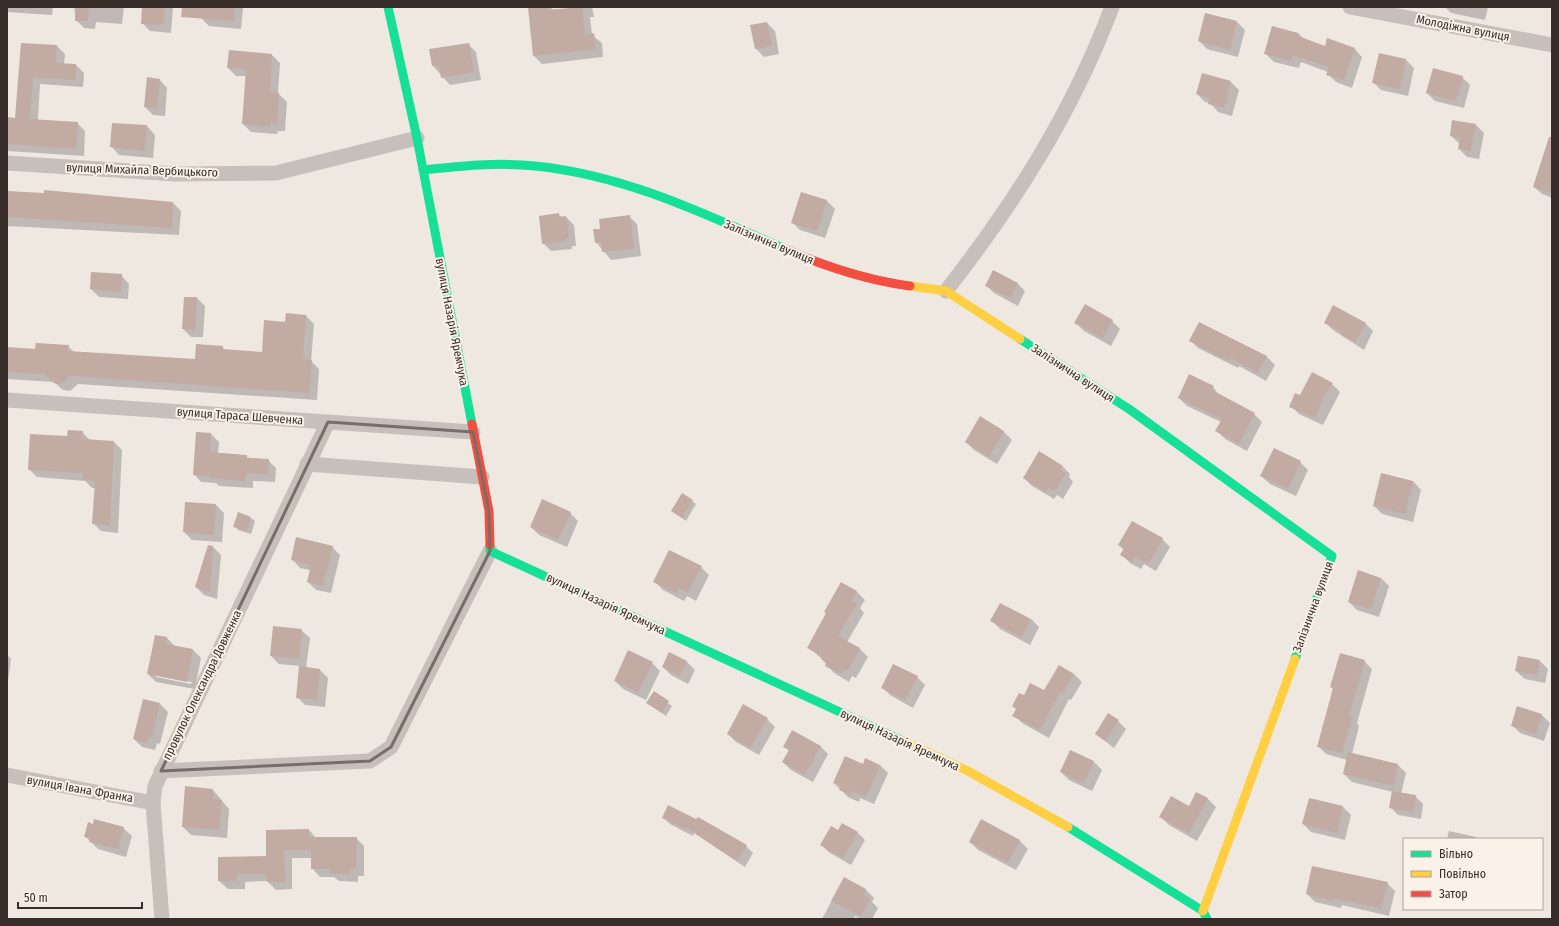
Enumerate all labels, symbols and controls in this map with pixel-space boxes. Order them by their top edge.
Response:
street label: Молодіжна вулиця [1415,12,1511,44]
street label: вулиця Михайла Вербицького [66,160,218,180]
street label: Залізнична вулиця [722,217,816,267]
street label: вулиця Назарія Яремчука [433,257,471,387]
street label: Залізнична вулиця [1029,341,1117,405]
street label: вулиця Тараса Шевченка [176,405,304,427]
street label: Залізнична вулиця [1290,560,1336,654]
street label: вулиця Назарія Яремчука [544,570,668,638]
street label: провулок Олександра Довженка [160,608,244,762]
street label: вулиця Назарія Яремчука [838,706,962,774]
street label: вулиця Івана Франка [26,773,134,805]
legend [1403,838,1543,910]
text: Вільно [1439,847,1473,861]
text: Повільно [1439,867,1486,881]
scale bar [18,884,142,910]
text: Затор [1439,887,1468,901]
text: 50 m [24,891,48,905]

